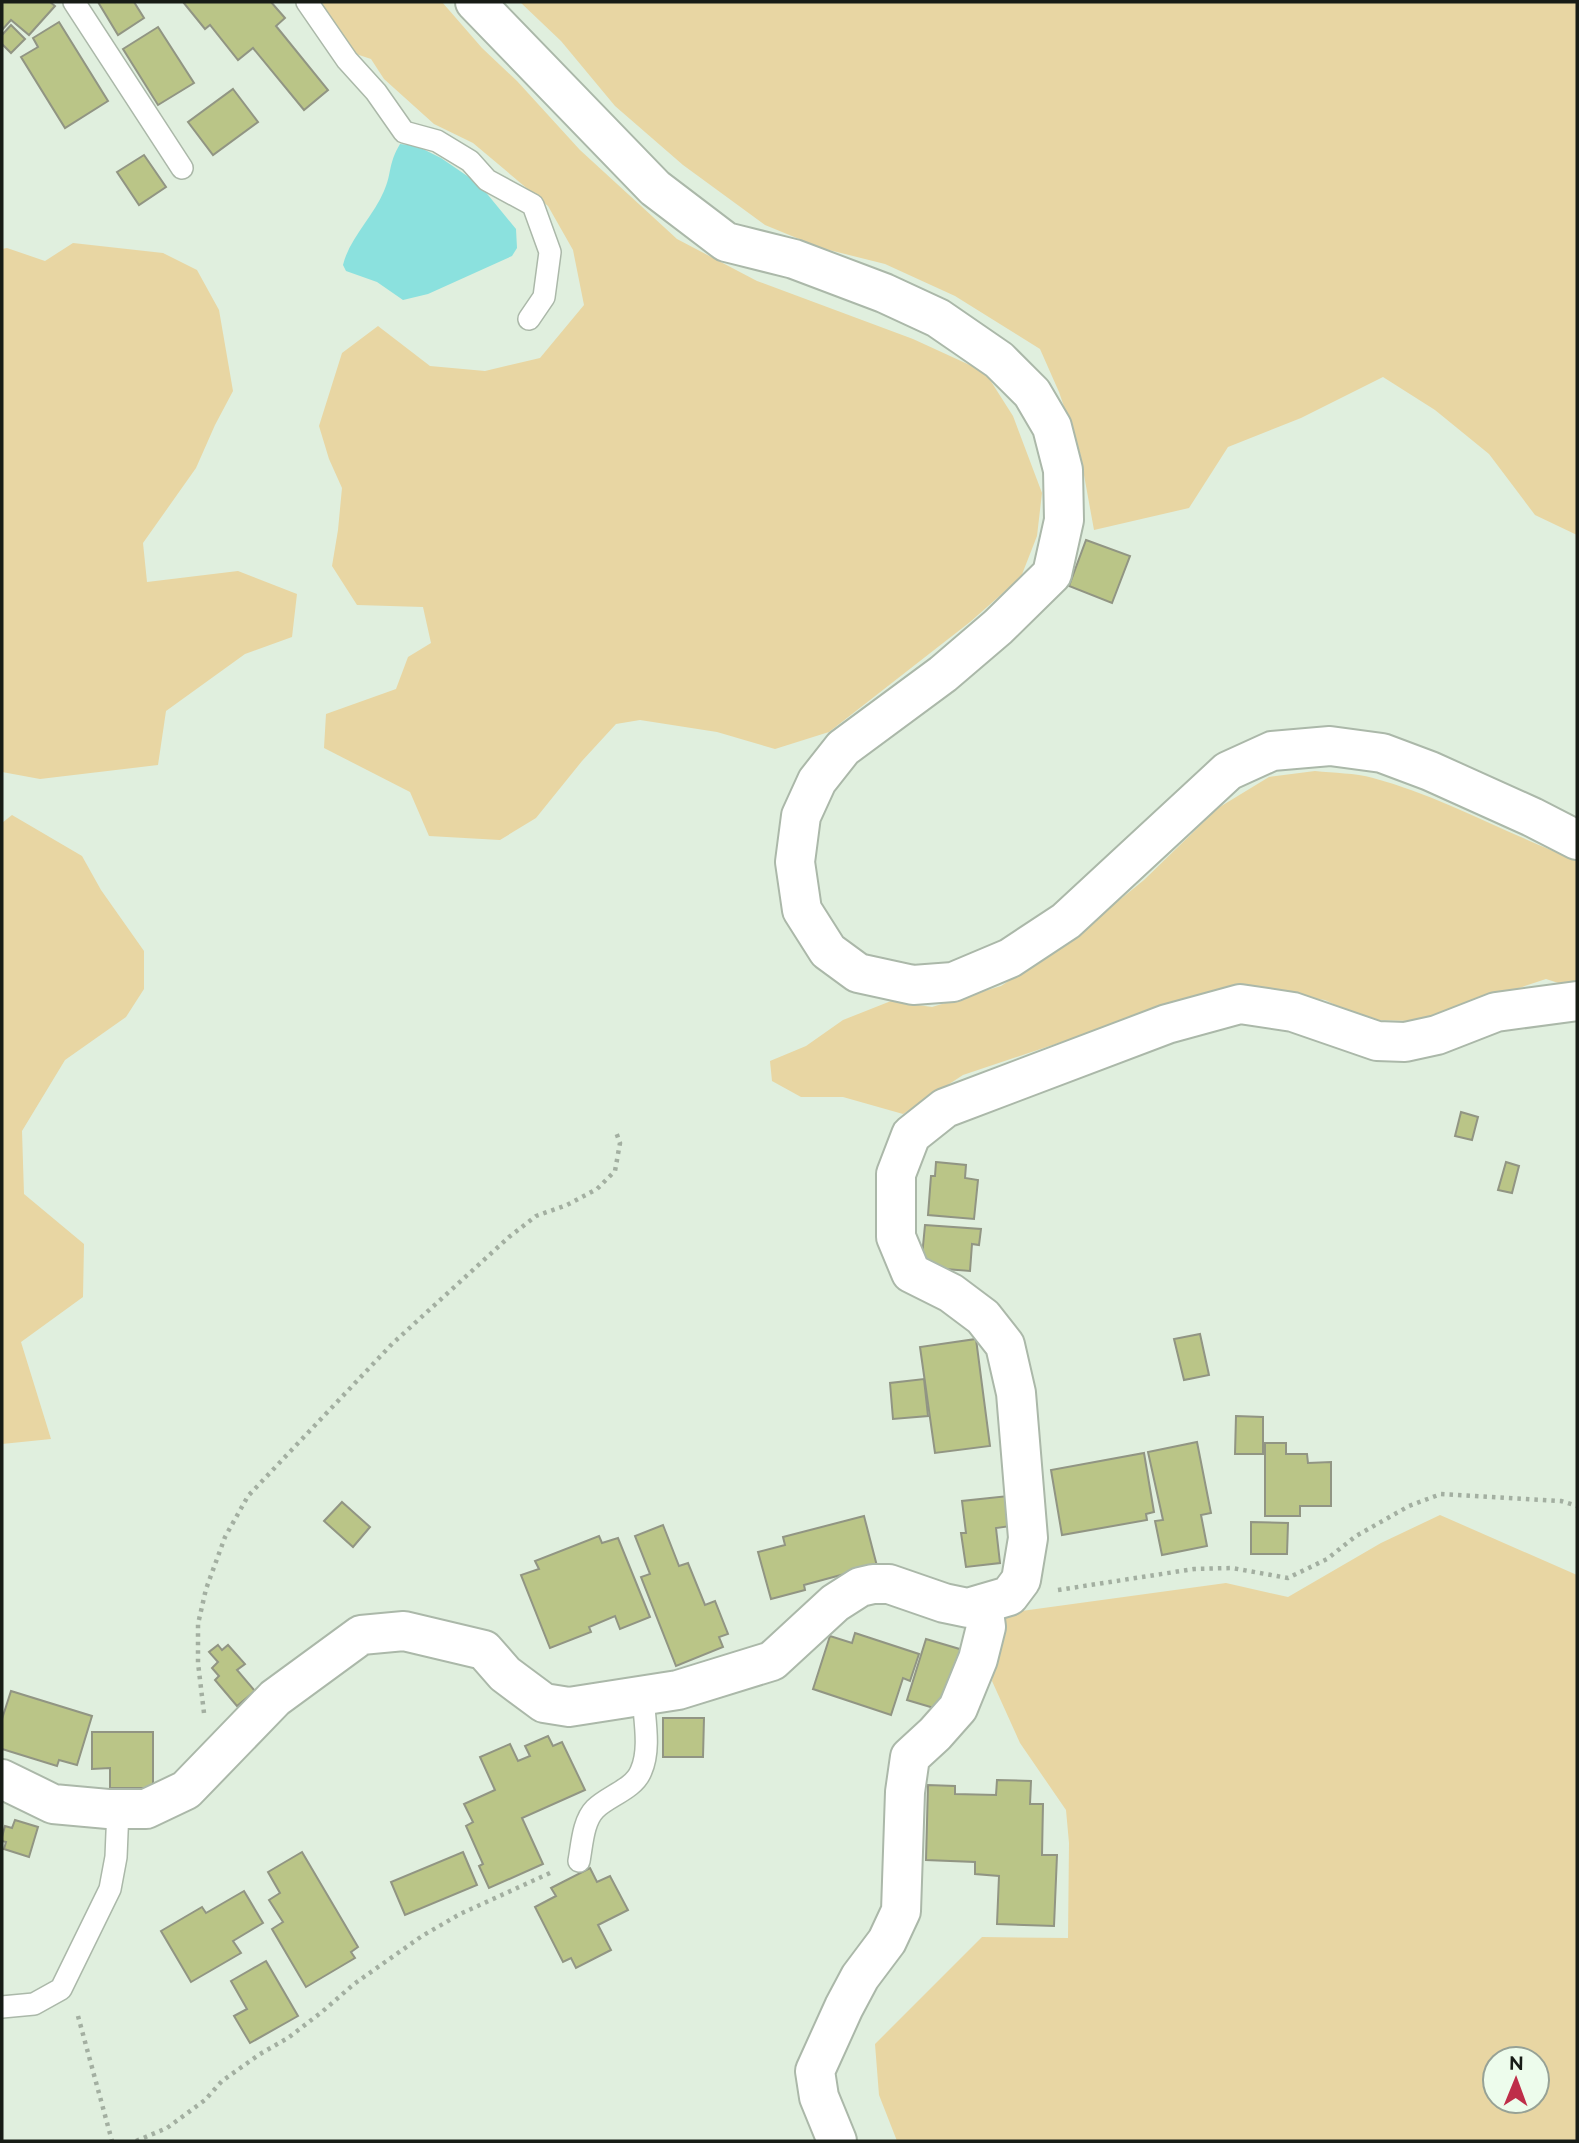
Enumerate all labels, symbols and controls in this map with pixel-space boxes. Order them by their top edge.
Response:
north arrow [1481,2045,1551,2115]
text: N [1509,2052,1524,2074]

